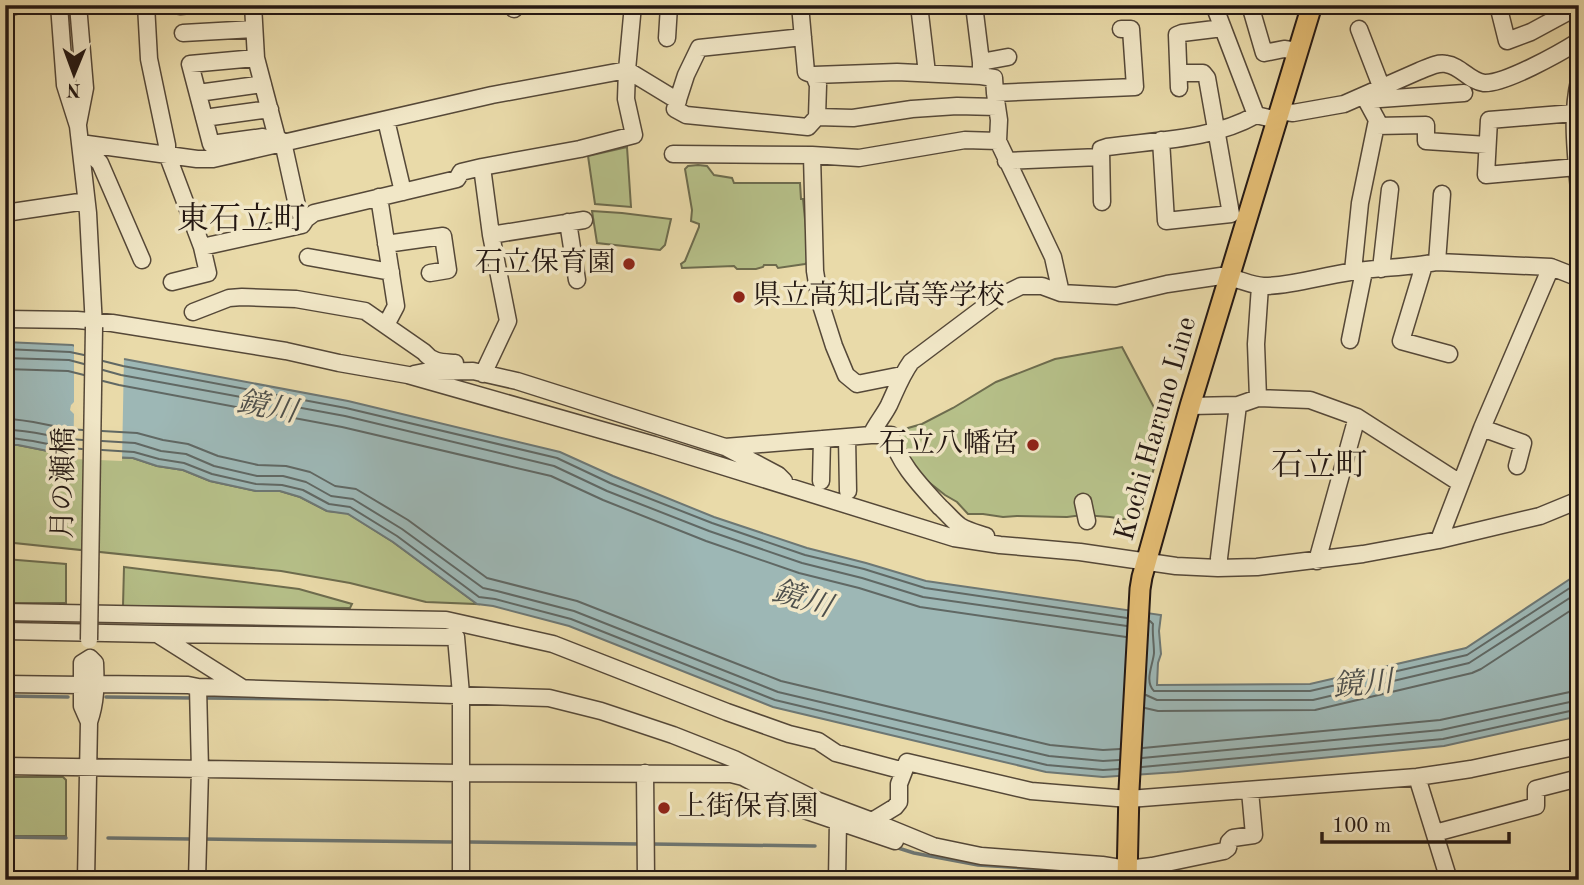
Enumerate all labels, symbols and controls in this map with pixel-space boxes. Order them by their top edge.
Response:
north arrow [38,38,108,108]
text: N [66,79,81,98]
district label: 東石立町 [177,201,305,237]
place label: 石立保育園 [475,247,615,278]
marker: 石立保育園 [621,256,637,272]
place label: 県立高知北高等学校 [753,280,1005,311]
marker: 県立高知北高等学校 [731,289,747,305]
street label: Kochi Haruno Line [1112,314,1202,544]
water label: 鏡川 [235,385,303,429]
street label: 月の瀬橋 [47,427,80,539]
place label: 石立八幡宮 [879,428,1019,459]
marker: 石立八幡宮 [1025,437,1041,453]
district label: 石立町 [1271,448,1367,483]
water label: 鏡川 [769,574,839,624]
water label: 鏡川 [1332,664,1397,703]
place label: 上街保育園 [678,791,818,822]
marker: 上街保育園 [656,800,672,816]
scale bar [1322,801,1509,845]
text: 100 m [1332,816,1391,837]

